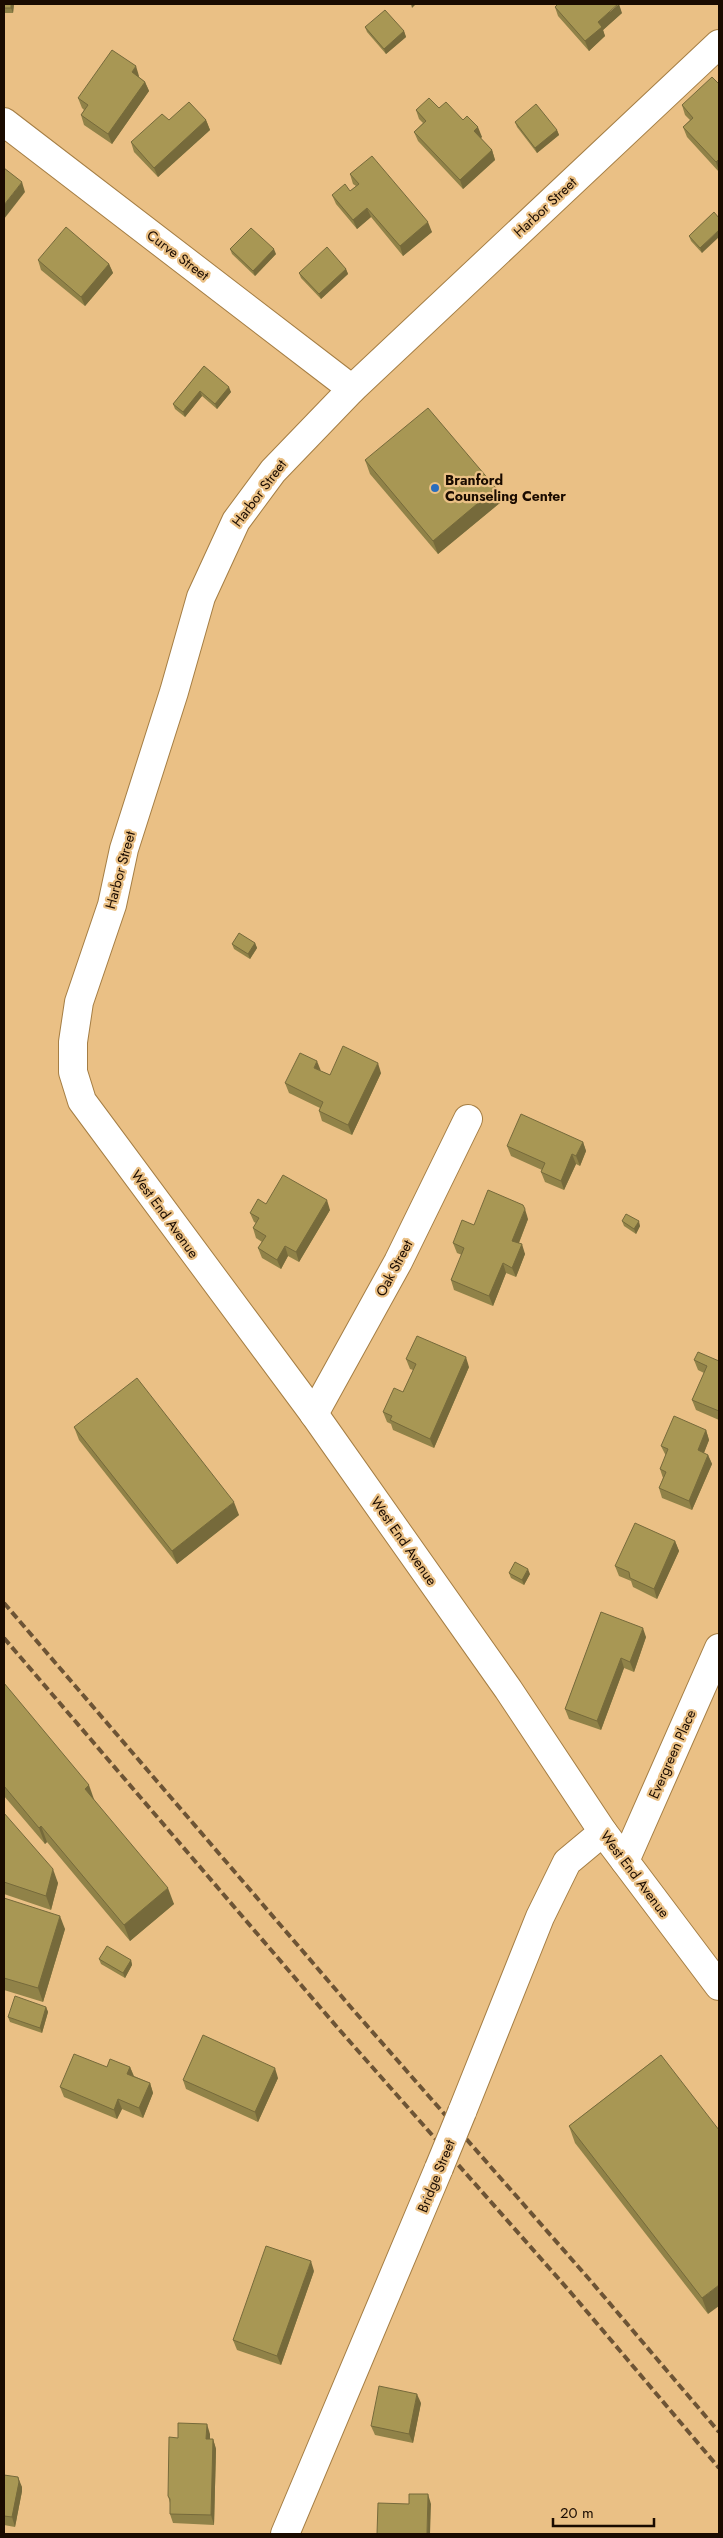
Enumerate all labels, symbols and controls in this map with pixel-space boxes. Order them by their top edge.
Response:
street label: Harbor Street [509,172,581,241]
street label: Curve Street [143,225,214,285]
street label: Harbor Street [227,455,291,531]
place label: Branford Counseling Center [445,470,566,506]
marker: Branford Counseling Center [429,482,441,494]
street label: Harbor Street [100,828,140,911]
street label: West End Avenue [126,1166,204,1262]
street label: Oak Street [371,1236,418,1300]
street label: West End Avenue [366,1493,442,1589]
street label: Evergreen Place [643,1706,701,1802]
street label: West End Avenue [596,1826,674,1922]
street label: Bridge Street [412,2136,460,2215]
scale bar [553,2496,654,2528]
text: 20 m [560,2502,594,2524]

